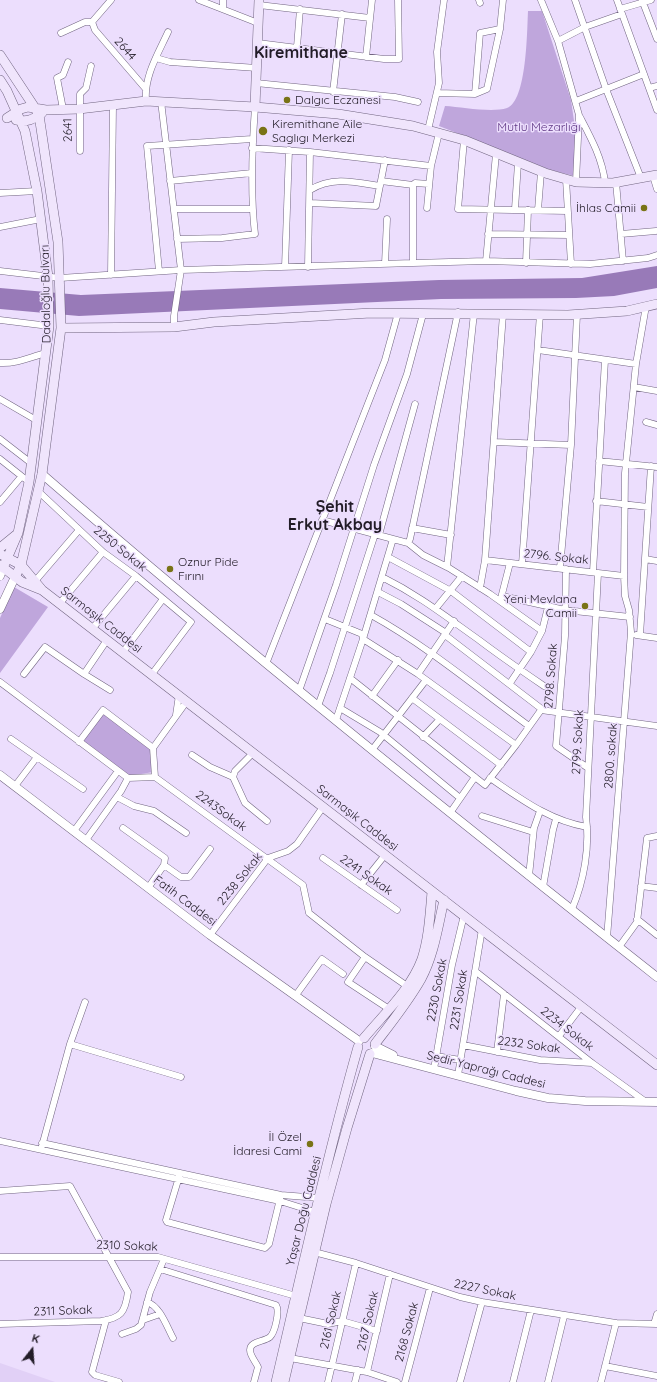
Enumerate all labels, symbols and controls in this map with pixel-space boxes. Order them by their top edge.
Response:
street label: 2644 [111,34,139,64]
district label: Kiremithane [254,43,348,63]
place label: Dalgıc Eczanesi [295,93,381,107]
marker: Dalgıc Eczanesi [282,95,292,105]
place label: Kiremithane Aile Saglıgı Merkezi [272,117,362,145]
street label: 2641 [61,118,75,142]
park label: Mutlu Mezarlığı [497,120,581,134]
marker: Kiremithane Aile Saglıgı Merkezi [257,125,269,137]
place label: İhlas Camii [576,201,636,215]
marker: İhlas Camii [639,203,649,213]
street label: Dadaloğlu Bulvarı [38,245,54,343]
district label: Şehit Erkut Akbay [288,497,382,535]
street label: 2250 Sokak [90,523,150,575]
street label: 2796. Sokak [523,546,589,568]
place label: Oznur Pide Fırını [178,555,238,583]
marker: Oznur Pide Fırını [165,564,175,574]
street label: Sarmaşık Caddesi [57,584,145,656]
place label: Yeni Mevlana Camii [504,592,577,620]
marker: Yeni Mevlana Camii [580,601,590,611]
street label: 2798. Sokak [542,643,560,709]
street label: 2799. Sokak [569,709,587,775]
street label: 2800. sokak [602,723,620,789]
street label: Sarmaşık Caddesi [313,782,401,854]
street label: 2243Sokak [193,788,249,834]
street label: 2238 Sokak [214,850,266,908]
street label: 2241 Sokak [337,852,395,898]
street label: Fatih Caddesi [151,873,219,929]
street label: 2230 Sokak [424,957,450,1023]
street label: 2231 Sokak [447,969,471,1031]
street label: 2234 Sokak [538,1004,596,1054]
street label: 2232 Sokak [497,1033,561,1057]
street label: Sedir Yaprağı Caddesi [425,1048,547,1092]
place label: İl Özel İdaresi Cami [233,1130,302,1158]
marker: İl Özel İdaresi Cami [305,1139,315,1149]
street label: Yaşar Doğu Caddesi [283,1155,325,1267]
street label: 2310 Sokak [96,1238,158,1254]
street label: 2227 Sokak [453,1276,517,1304]
street label: 2161 Sokak [317,1290,345,1350]
street label: 2167 Sokak [354,1290,382,1352]
street label: 2168 Sokak [392,1301,422,1363]
street label: 2311 Sokak [33,1303,93,1319]
north arrow [12,1330,52,1370]
text: K [30,1331,41,1346]

